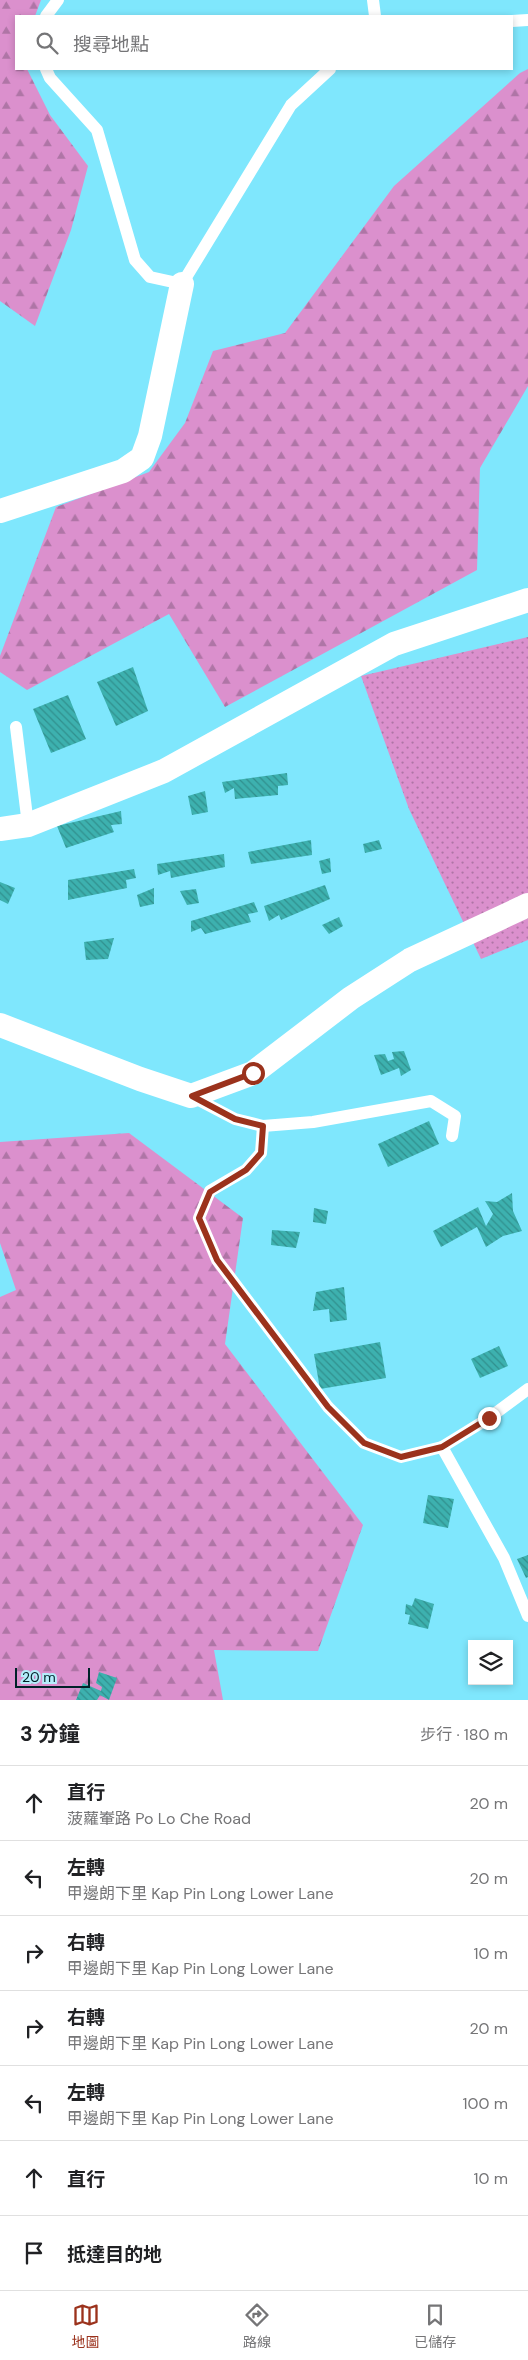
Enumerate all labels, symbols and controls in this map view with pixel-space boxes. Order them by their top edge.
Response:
search box [15,15,513,70]
icon: search [33,29,61,57]
text: 搜尋地點 [73,32,149,57]
route start [242,1062,265,1085]
route end [478,1407,501,1430]
map controls [468,1640,513,1685]
button: layers [468,1640,513,1685]
scale bar [15,1665,90,1688]
text: 20 m [22,1668,56,1686]
text: 3 分鐘 [20,1720,80,1748]
text: 步行 · 180 m [420,1724,508,1745]
text: 直行 [67,1780,105,1805]
icon: ahead [20,1789,48,1817]
text: 20 m [469,1793,508,1814]
text: 菠蘿輋路 Po Lo Che Road [67,1808,251,1829]
text: 左轉 [67,1855,105,1880]
icon: left [20,1864,48,1892]
text: 20 m [469,1868,508,1889]
text: 甲邊朗下里 Kap Pin Long Lower Lane [67,1883,334,1904]
text: 右轉 [67,1930,105,1955]
icon: right [20,1939,48,1967]
text: 10 m [474,1943,508,1964]
text: 甲邊朗下里 Kap Pin Long Lower Lane [67,1958,334,1979]
text: 右轉 [67,2005,105,2030]
icon: right [20,2014,48,2042]
text: 20 m [469,2018,508,2039]
text: 甲邊朗下里 Kap Pin Long Lower Lane [67,2033,334,2054]
text: 左轉 [67,2080,105,2105]
icon: left [20,2089,48,2117]
text: 100 m [463,2093,508,2114]
text: 甲邊朗下里 Kap Pin Long Lower Lane [67,2108,334,2129]
icon: ahead [20,2164,48,2192]
text: 直行 [67,2167,105,2192]
text: 10 m [474,2168,508,2189]
icon: arrive [20,2239,48,2267]
text: 抵達目的地 [67,2242,162,2267]
tab: 地圖 [72,2301,100,2351]
tab: 路線 [243,2301,271,2351]
tab: 已儲存 [414,2301,456,2351]

